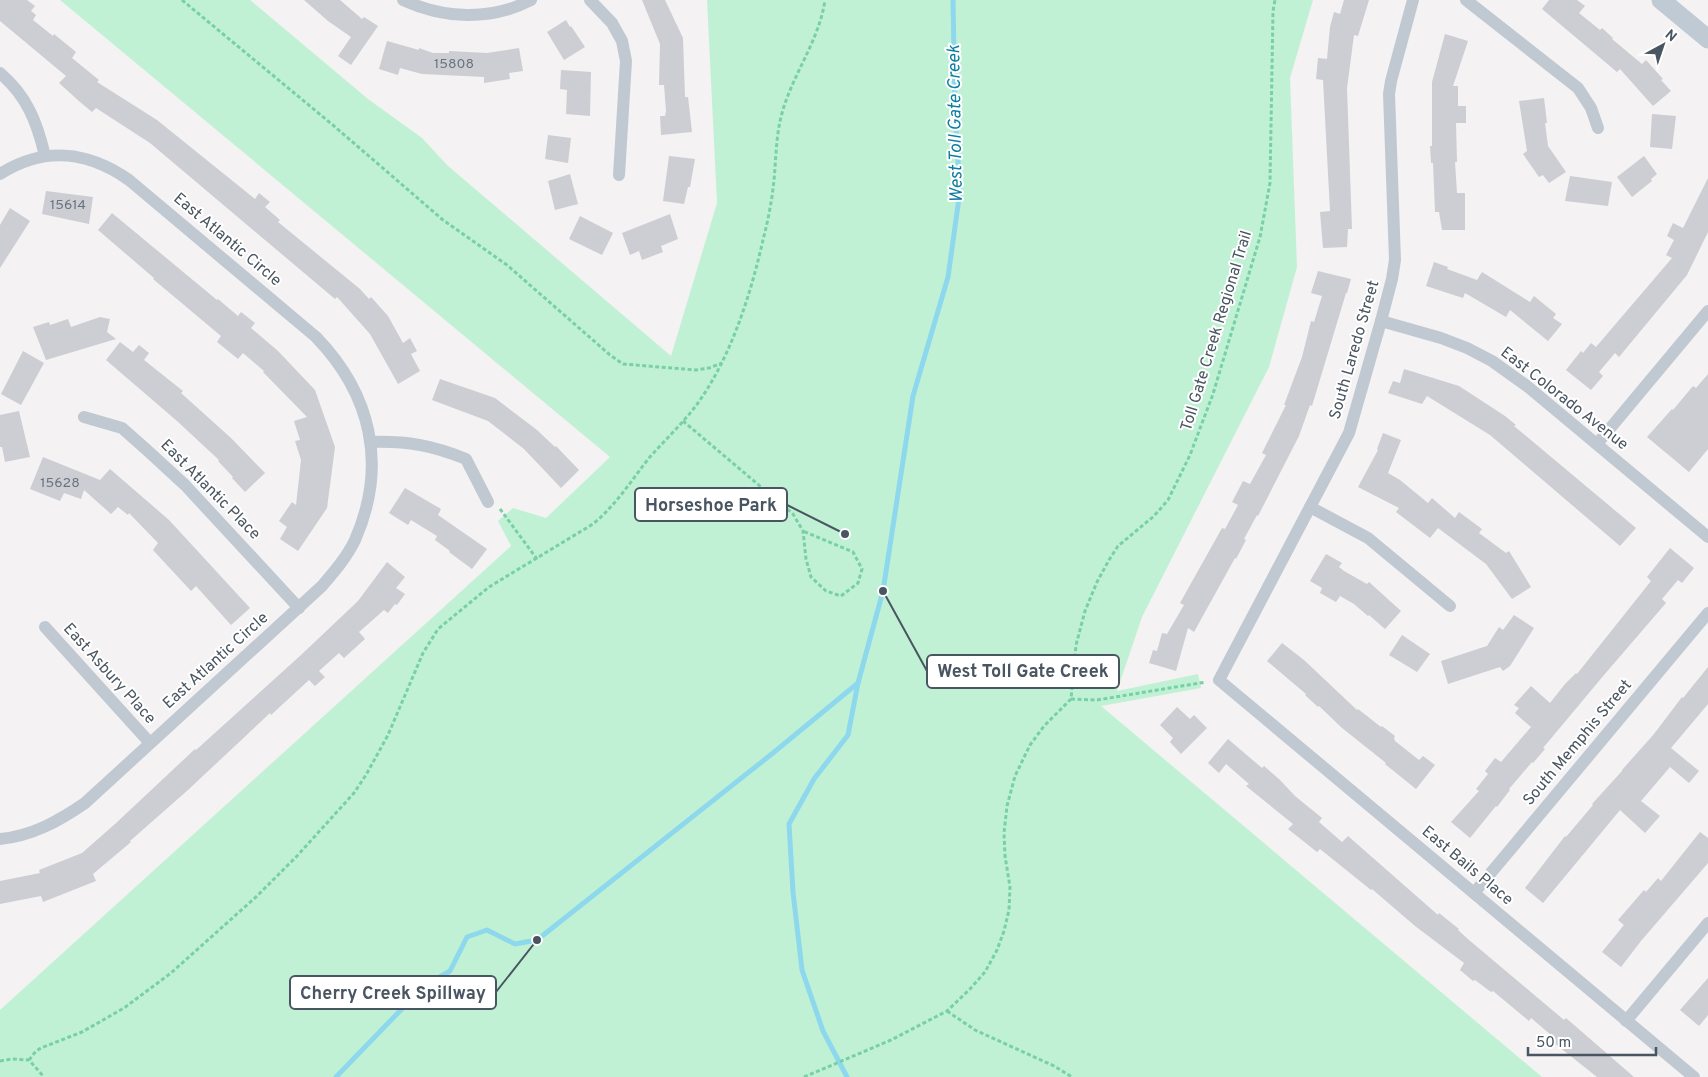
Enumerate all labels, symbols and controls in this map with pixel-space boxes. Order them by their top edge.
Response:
north arrow [1638,20,1688,70]
text: N [1661,26,1680,46]
water label: West Toll Gate Creek [943,44,969,203]
house number: 15808 [434,56,474,73]
street label: East Atlantic Circle [169,189,285,291]
house number: 15614 [50,197,86,214]
street label: Toll Gate Creek Regional Trail [1177,228,1257,434]
street label: South Laredo Street [1326,278,1384,422]
street label: East Colorado Avenue [1496,343,1632,455]
street label: East Atlantic Place [156,436,264,544]
house number: 15628 [40,475,80,492]
callout: Horseshoe Park [635,488,787,521]
text: Horseshoe Park [645,495,777,518]
street label: East Atlantic Circle [159,608,273,714]
street label: East Asbury Place [58,619,160,729]
callout: West Toll Gate Creek [927,655,1119,688]
text: West Toll Gate Creek [937,661,1109,684]
street label: South Memphis Street [1519,676,1637,810]
street label: East Bails Place [1417,822,1517,910]
callout: Cherry Creek Spillway [290,976,496,1009]
text: Cherry Creek Spillway [300,983,486,1006]
scale bar [1528,1024,1656,1056]
text: 50 m [1536,1034,1571,1053]

